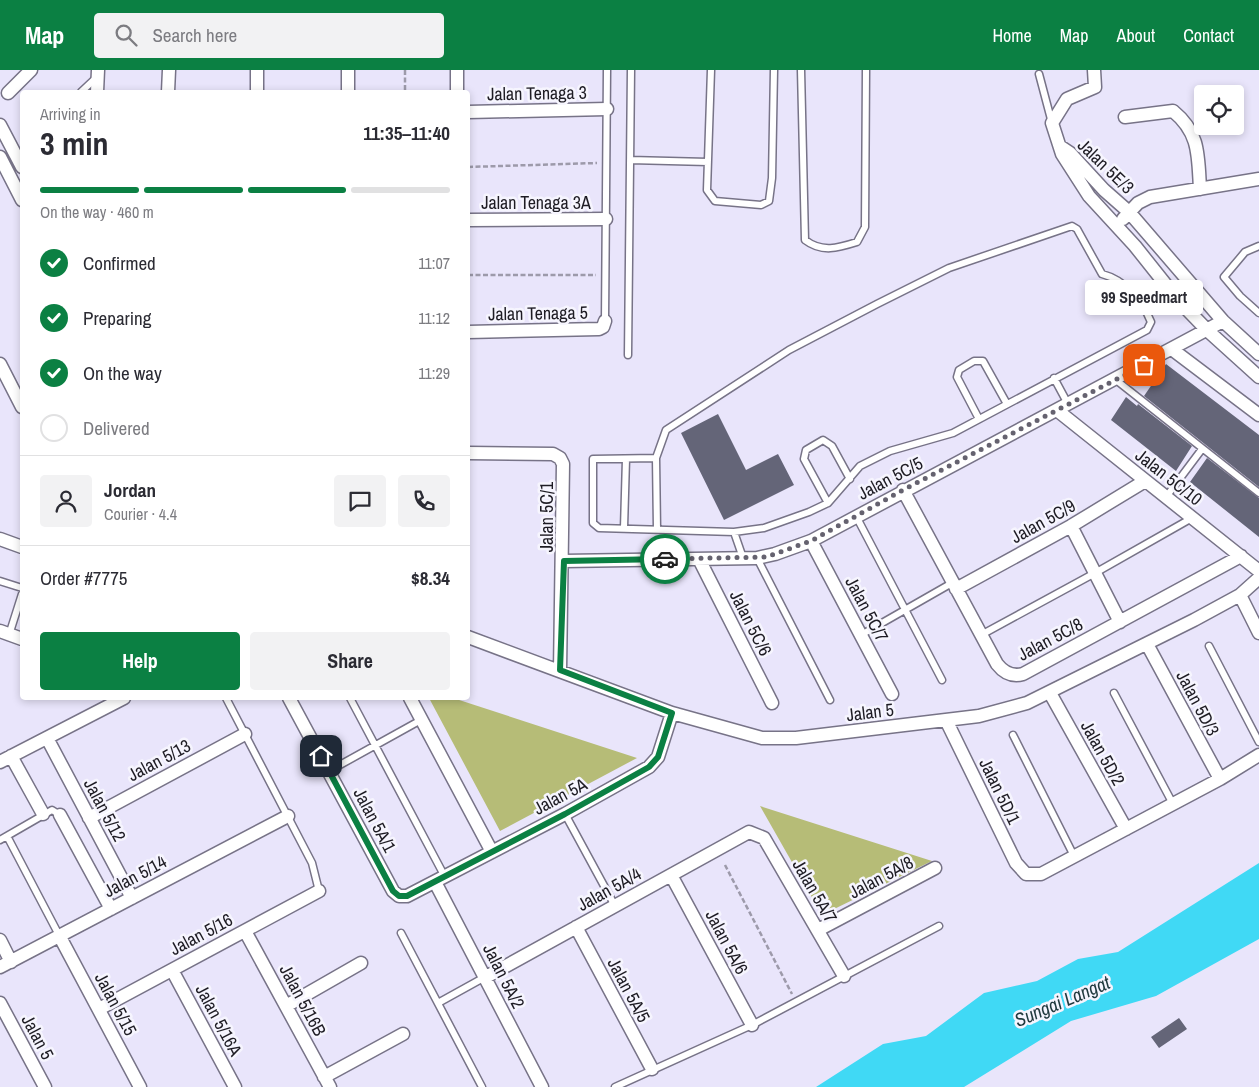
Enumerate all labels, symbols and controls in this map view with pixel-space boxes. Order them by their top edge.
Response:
search box [94,13,444,58]
text: Map [25,19,64,51]
icon: search [112,21,140,49]
text: Search here [152,22,237,48]
text: Home [992,23,1032,48]
text: Map [1060,23,1089,48]
text: About [1117,23,1155,48]
text: Contact [1183,23,1234,48]
street label: Jalan Tenaga 3 [487,80,587,106]
map controls [1194,85,1244,135]
button: locate [1194,85,1244,135]
text: Arriving in [40,103,101,125]
text: 11:35–11:40 [363,120,450,146]
text: 3 min [40,122,109,165]
street label: Jalan 5E/3 [1072,133,1140,199]
street label: Jalan Tenaga 3A [481,190,591,215]
text: On the way · 460 m [40,201,154,223]
icon: check [40,249,68,277]
text: Confirmed [83,250,156,276]
text: 11:07 [418,252,450,274]
callout: 99 Speedmart [1085,280,1203,315]
text: 99 Speedmart [1101,286,1187,308]
street label: Jalan Tenaga 5 [488,300,588,326]
icon: check [40,304,68,332]
text: Preparing [83,305,151,331]
text: 11:12 [418,307,450,329]
pin [1123,344,1165,386]
icon: bag [1130,351,1158,379]
icon: check [40,359,68,387]
text: On the way [83,360,162,386]
text: 11:29 [418,362,450,384]
text: Delivered [83,415,150,441]
street label: Jalan 5C/10 [1130,443,1208,511]
street label: Jalan 5C/5 [853,450,927,506]
button: person [40,475,92,527]
button: chat [334,475,386,527]
button: phone [398,475,450,527]
text: Jordan [104,477,156,503]
street label: Jalan 5C/1 [534,481,559,552]
street label: Jalan 5C/9 [1006,493,1080,549]
text: Courier · 4.4 [104,503,177,525]
courier [640,534,690,584]
icon: car [651,545,679,573]
text: Order #7775 [40,565,127,591]
text: $8.34 [411,565,450,591]
street label: Jalan 5C/7 [839,572,895,646]
street label: Jalan 5C/6 [724,586,778,660]
street label: Jalan 5C/8 [1013,611,1087,667]
button: Help [40,632,240,690]
button: Share [250,632,450,690]
street label: Jalan 5D/3 [1170,666,1226,740]
street label: Jalan 5 [845,697,895,727]
street label: Jalan 5D/2 [1075,716,1131,790]
street label: Jalan 5/13 [123,733,195,787]
pin [300,735,342,777]
icon: home [307,742,335,770]
street label: Jalan 5D/1 [973,754,1027,829]
street label: Jalan 5A [529,771,591,821]
street label: Jalan 5/12 [78,774,132,846]
street label: Jalan 5A/1 [348,783,403,857]
street label: Jalan 5/14 [99,849,171,903]
street label: Jalan 5A/8 [844,850,918,904]
street label: Jalan 5A/7 [787,855,843,927]
street label: Jalan 5A/4 [572,861,646,917]
street label: Jalan 5A/6 [700,905,754,979]
street label: Jalan 5/16 [165,907,237,961]
street label: Jalan 5A/2 [477,939,531,1013]
street label: Jalan 5A/5 [602,953,656,1027]
street label: Jalan 5/16B [274,960,332,1040]
street label: Jalan 5/15 [89,968,143,1040]
water label: Sungai Langat [1010,969,1114,1033]
street label: Jalan 5/16A [190,980,248,1060]
street label: Jalan 5 [16,1010,60,1064]

